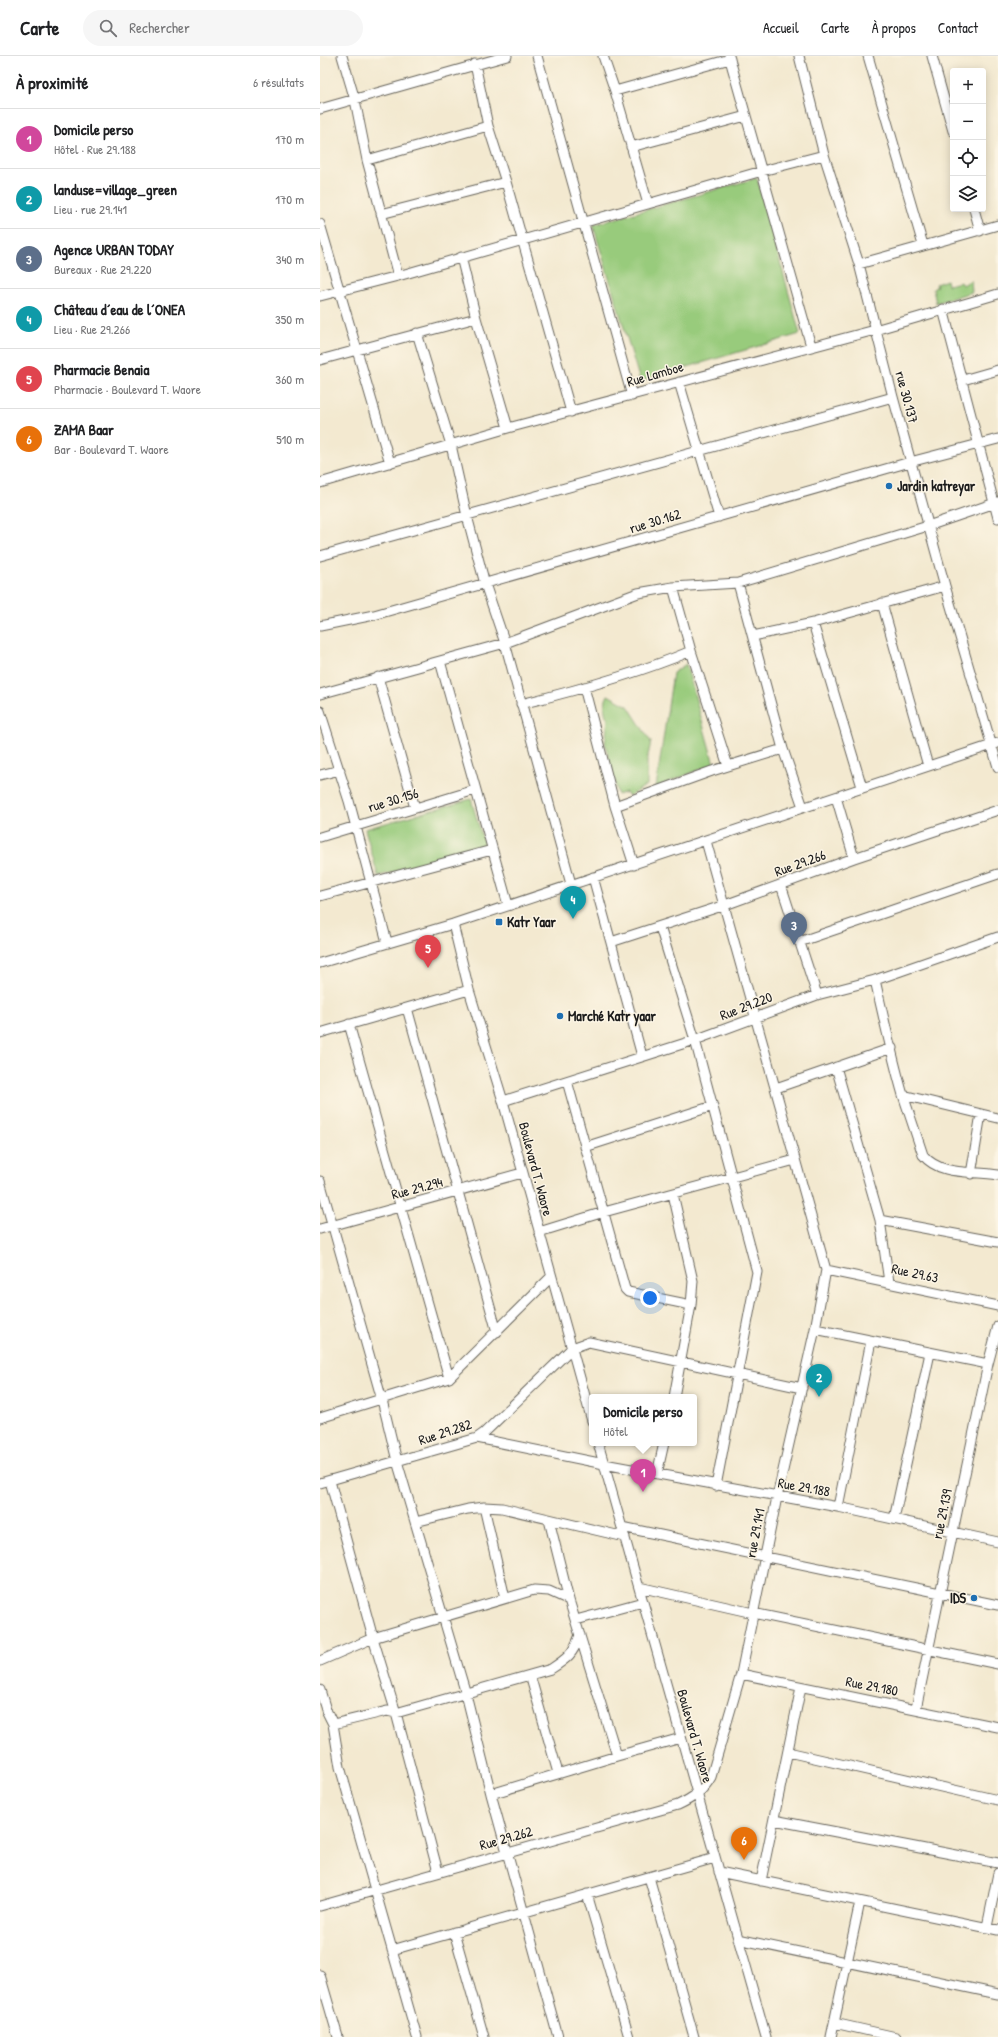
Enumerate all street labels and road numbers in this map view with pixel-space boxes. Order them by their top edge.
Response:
street label: Rue Lamboe [624,356,686,391]
street label: rue 30.137 [891,369,924,425]
street label: rue 30.162 [627,504,683,537]
street label: rue 30.156 [365,783,421,816]
street label: Rue 29.266 [772,844,828,881]
street label: Rue 29.220 [717,987,775,1024]
street label: Boulevard T. Waore [515,1120,558,1218]
street label: Rue 29.294 [389,1172,445,1203]
street label: Rue 29.63 [890,1258,940,1287]
street label: Rue 29.282 [416,1414,474,1449]
street label: Rue 29.188 [777,1473,832,1500]
street label: rue 29.139 [927,1487,956,1541]
street label: rue 29.141 [740,1507,769,1559]
street label: Rue 29.180 [844,1671,900,1700]
street label: Boulevard T. Waore [673,1687,718,1785]
street label: Rue 29.262 [477,1821,535,1854]

